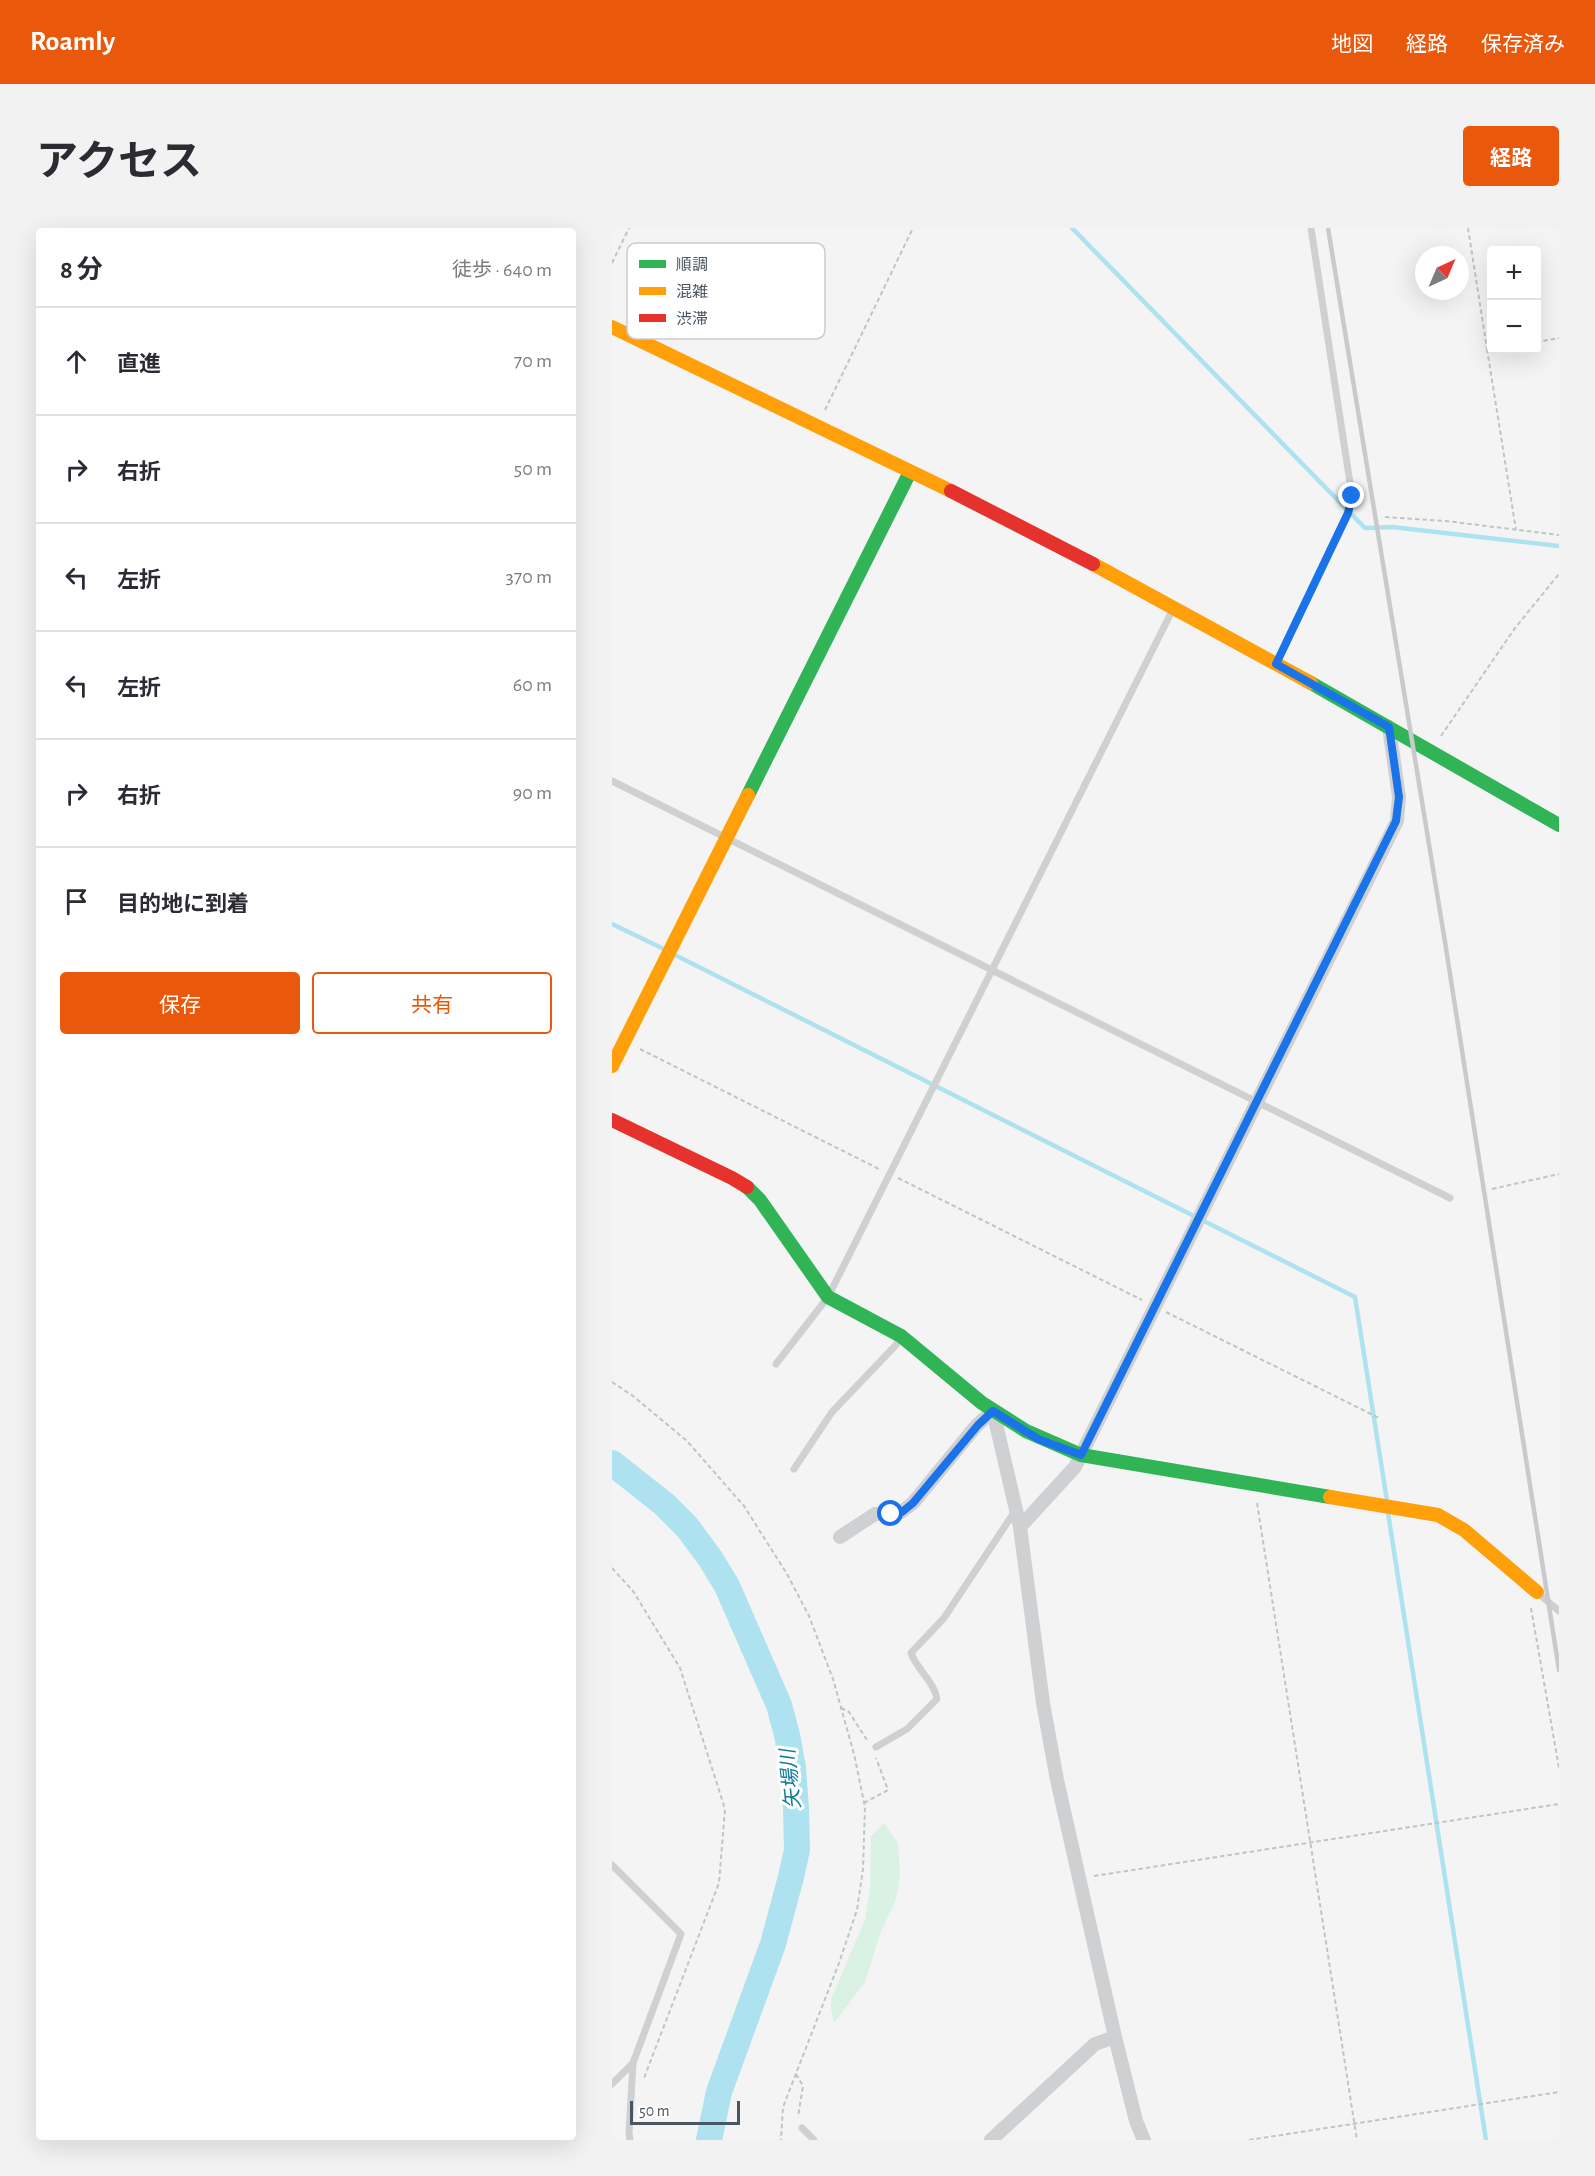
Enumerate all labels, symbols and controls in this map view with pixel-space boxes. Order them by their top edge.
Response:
text: Roamly [30,28,115,56]
text: 地図 [1331,34,1373,55]
text: 経路 [1406,34,1448,55]
text: 保存済み [1481,34,1565,55]
button: 経路 [1463,126,1559,186]
text: アクセス [36,141,202,183]
legend [627,243,825,339]
north arrow [1415,246,1469,300]
map controls [1487,246,1541,354]
button: + [1487,246,1541,300]
text: 8 分 [60,257,103,283]
text: 順調 [676,257,708,273]
text: 徒歩 · 640 m [452,260,552,280]
text: 混雑 [676,283,708,300]
button: − [1487,300,1541,354]
text: 渋滞 [676,311,708,327]
icon: ahead [60,345,93,378]
text: 70 m [514,351,552,371]
text: 直進 [117,353,161,375]
icon: right [60,453,93,486]
text: 50 m [514,459,552,479]
text: 右折 [117,461,161,483]
route end [1338,482,1364,508]
icon: left [60,561,93,594]
text: 370 m [506,567,552,587]
text: 左折 [117,569,161,591]
icon: left [60,669,93,702]
text: 60 m [513,675,552,695]
text: 左折 [117,677,161,699]
icon: right [60,777,93,810]
text: 90 m [513,783,552,803]
text: 右折 [117,785,161,807]
icon: arrive [60,885,93,918]
text: 目的地に到着 [117,893,249,915]
button: 保存 [60,972,300,1034]
button: 共有 [312,972,552,1034]
route start [877,1500,903,1526]
water label: 矢場川 [777,1746,804,1810]
scale bar [630,2098,740,2126]
text: 50 m [639,2103,670,2119]

